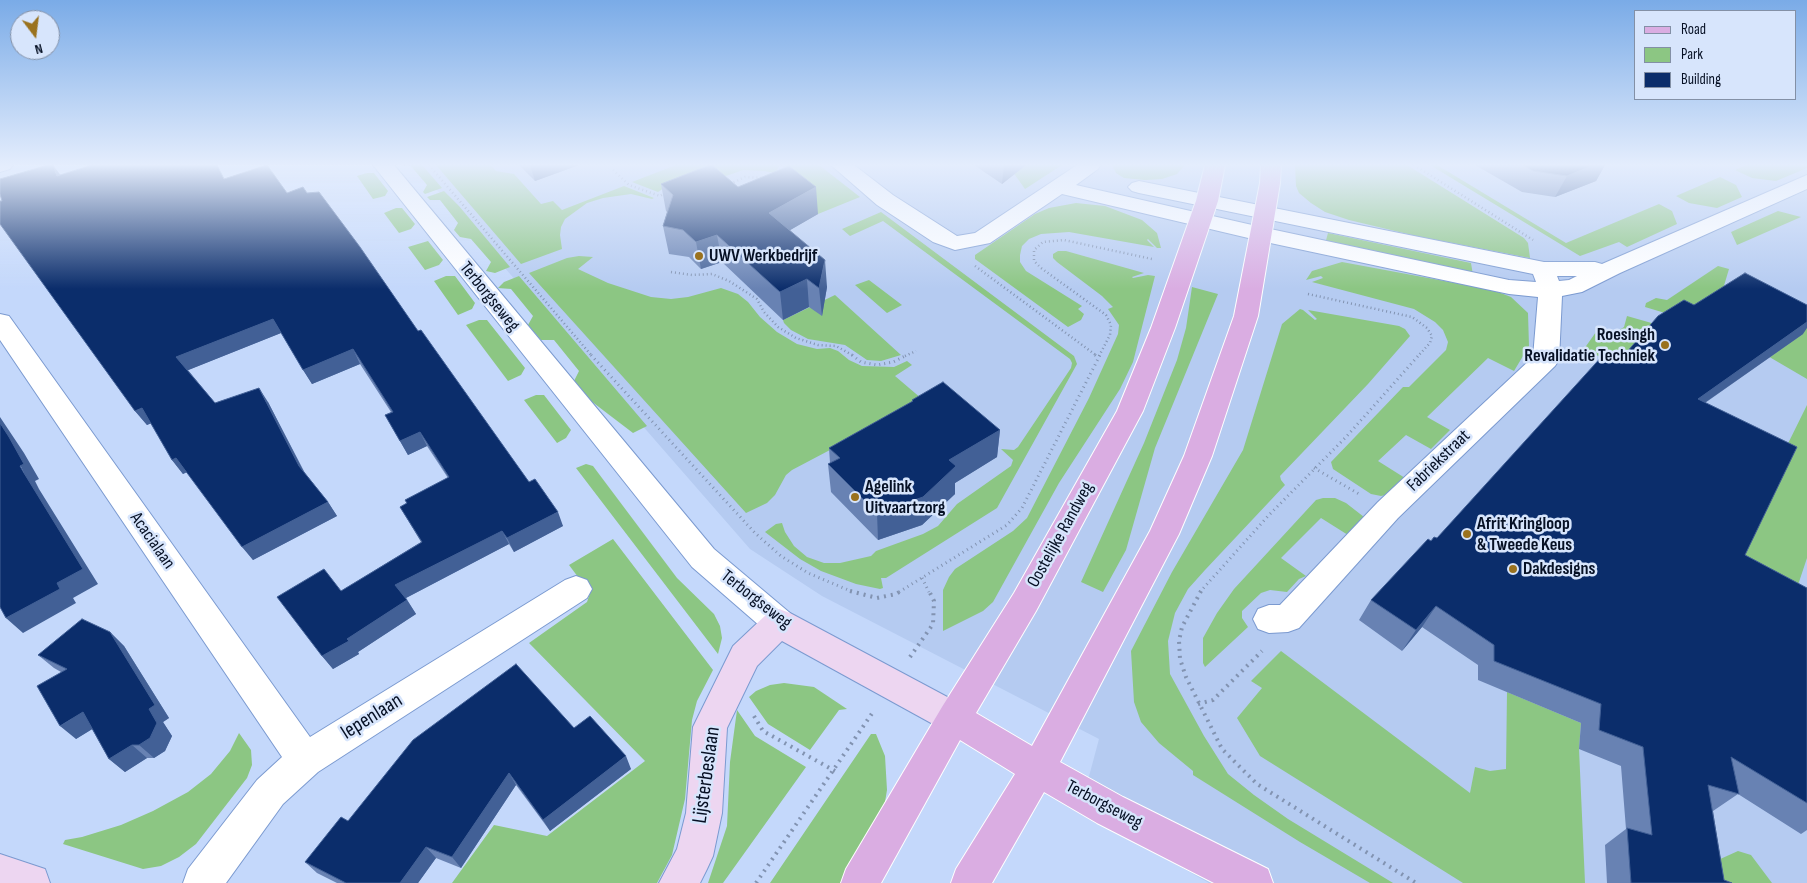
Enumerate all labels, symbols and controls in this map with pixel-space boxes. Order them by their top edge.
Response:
north arrow [10,10,60,60]
legend [1634,10,1797,100]
text: Road [1681,20,1706,39]
text: N [33,40,45,58]
text: Park [1681,45,1703,64]
text: Building [1681,70,1721,89]
place label: UWV Werkbedrijf [709,245,817,267]
marker: UWV Werkbedrijf [693,250,705,262]
street label: Terborgseweg [454,258,524,336]
place label: Roesingh Revalidatie Techniek [1524,324,1655,366]
marker: Roesingh Revalidatie Techniek [1659,339,1671,351]
street label: Fabriekstraat [1403,426,1475,496]
place label: Agelink Uitvaartzorg [865,476,945,518]
street label: Oostelijke Randweg [1023,479,1099,591]
marker: Agelink Uitvaartzorg [849,491,861,503]
street label: Acacialaan [125,508,179,574]
place label: Afrit Kringloop & Tweede Keus [1477,513,1572,556]
marker: Afrit Kringloop & Tweede Keus [1461,528,1473,540]
place label: Dakdesigns [1523,558,1595,580]
marker: Dakdesigns [1507,563,1519,575]
street label: Terborgseweg [716,566,796,634]
street label: Iepenlaan [337,688,407,746]
street label: Lijsterbeslaan [688,725,726,825]
street label: Terborgseweg [1062,776,1146,834]

